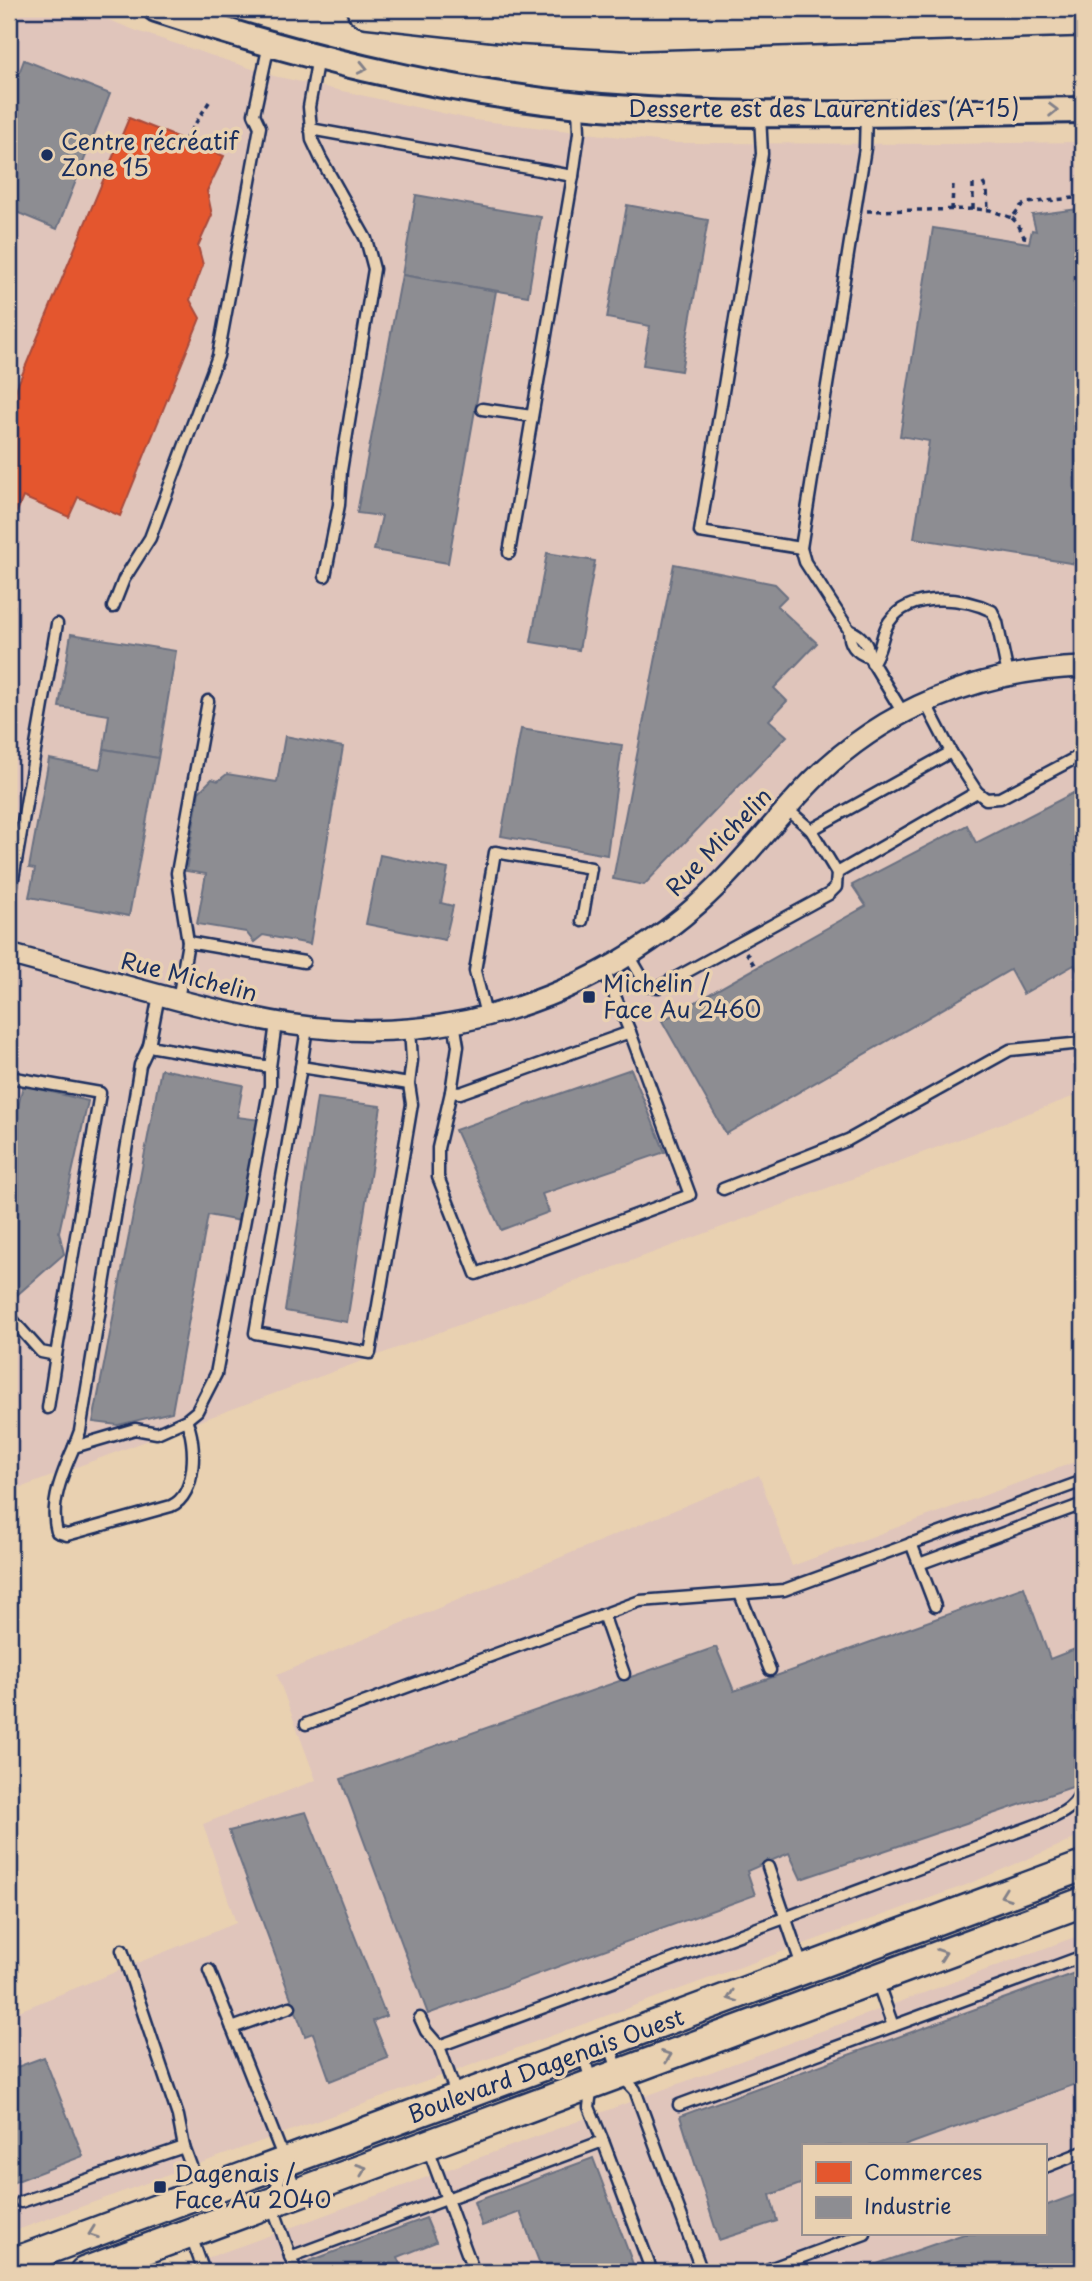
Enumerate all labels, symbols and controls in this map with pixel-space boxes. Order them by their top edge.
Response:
one-way arrow [357,60,369,74]
street label: Desserte est des Laurentides (A-15) [629,90,1019,125]
one-way arrow [1048,102,1058,118]
place label: Centre récréatif Zone 15 [61,123,240,184]
marker: Centre récréatif Zone 15 [39,147,55,163]
street label: Rue Michelin [657,779,779,903]
street label: Rue Michelin [118,942,261,1009]
place label: Michelin / Face Au 2460 [603,965,761,1026]
marker: Michelin / Face Au 2460 [581,989,597,1005]
one-way arrow [1000,1887,1012,1901]
one-way arrow [936,1948,948,1962]
one-way arrow [726,1988,738,2002]
street label: Boulevard Dagenais Ouest [402,1998,689,2131]
one-way arrow [660,2050,672,2064]
legend [802,2144,1046,2236]
place label: Dagenais / Face Au 2040 [174,2155,331,2216]
text: Commerces [864,2155,982,2187]
one-way arrow [355,2163,367,2177]
marker: Dagenais / Face Au 2040 [152,2179,168,2195]
text: Industrie [864,2189,951,2221]
one-way arrow [87,2225,99,2239]

